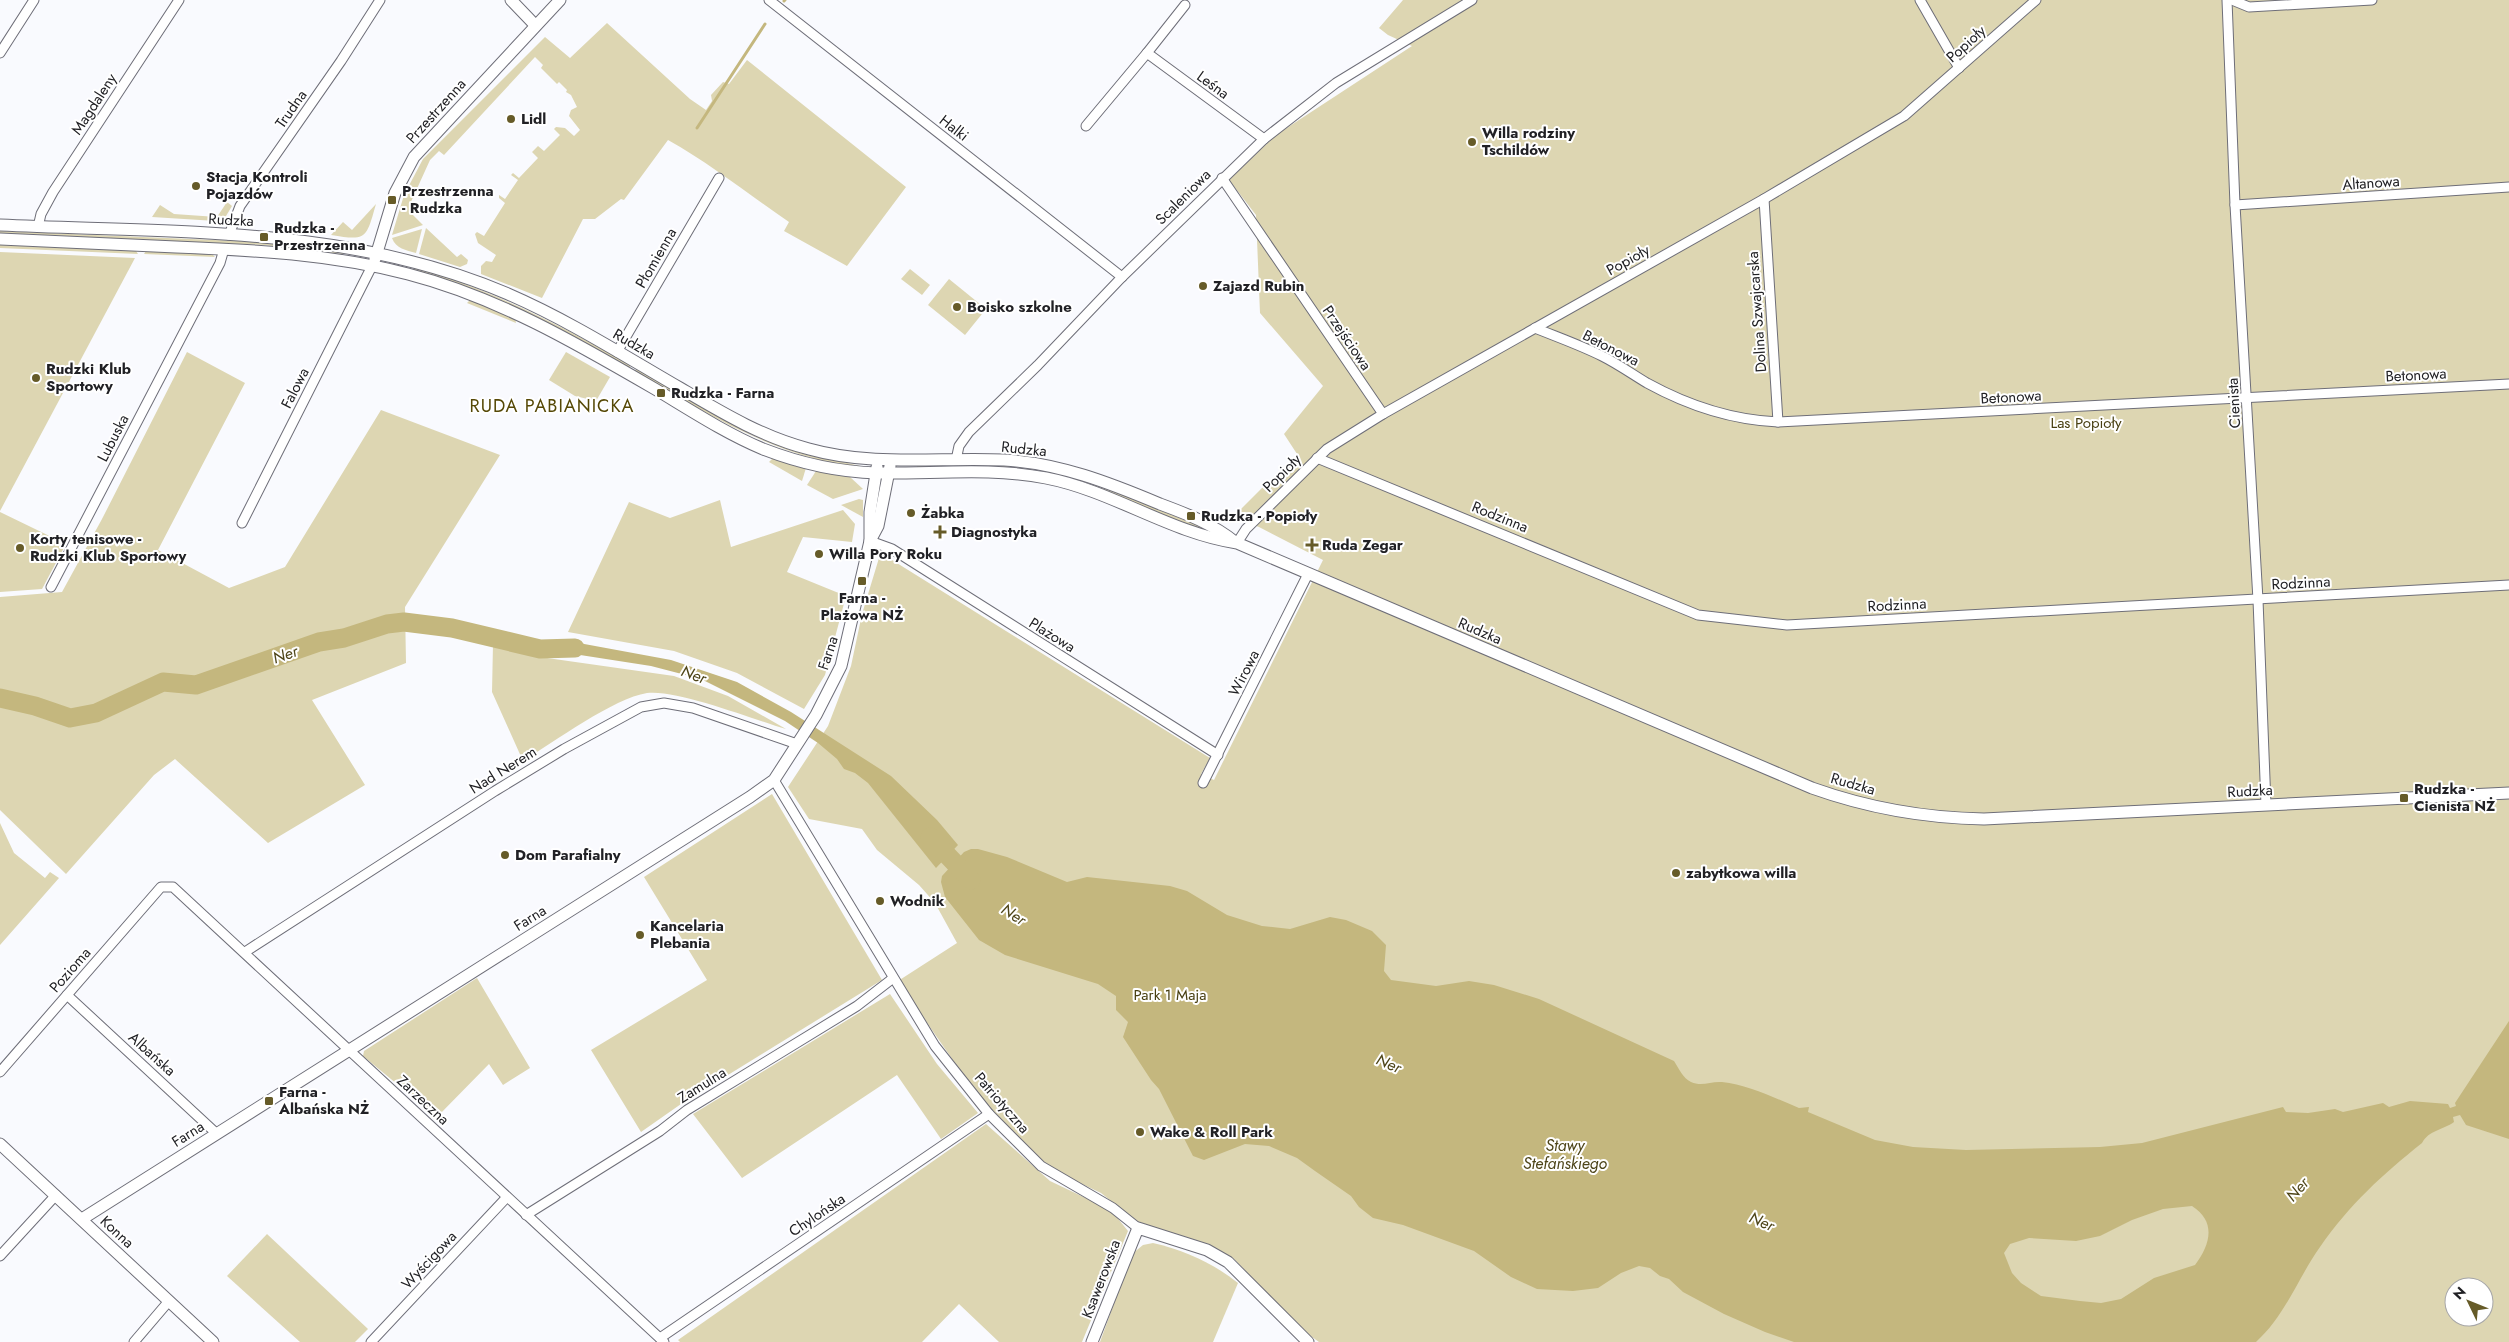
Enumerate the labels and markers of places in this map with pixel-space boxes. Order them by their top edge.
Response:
place label: Lidl [521,108,546,130]
marker: Lidl [505,113,517,125]
place label: Willa rodziny Tschildów [1482,122,1575,161]
marker: Willa rodziny Tschildów [1466,136,1478,148]
place label: Stacja Kontroli Pojazdów [206,166,308,205]
marker: Stacja Kontroli Pojazdów [190,180,202,192]
place label: Przestrzenna - Rudzka [402,180,494,219]
marker: Przestrzenna - Rudzka [386,194,398,206]
place label: Rudzka - Przestrzenna [274,217,366,256]
marker: Rudzka - Przestrzenna [258,231,270,243]
place label: Zajazd Rubin [1213,275,1305,297]
marker: Zajazd Rubin [1197,280,1209,292]
place label: Boisko szkolne [967,296,1072,318]
marker: Boisko szkolne [951,301,963,313]
place label: Rudzki Klub Sportowy [46,358,131,397]
marker: Rudzki Klub Sportowy [30,372,42,384]
place label: Rudzka - Farna [671,382,774,404]
marker: Rudzka - Farna [655,387,667,399]
place label: Żabka [921,502,964,524]
place label: Rudzka - Popioły [1201,505,1318,527]
marker: Żabka [905,507,917,519]
marker: Rudzka - Popioły [1185,510,1197,522]
place label: Diagnostyka [951,521,1037,543]
marker: Diagnostyka [933,525,947,539]
place label: Korty tenisowe - Rudzki Klub Sportowy [30,528,187,567]
place label: Ruda Zegar [1322,534,1404,556]
marker: Ruda Zegar [1306,539,1318,551]
marker: Korty tenisowe - Rudzki Klub Sportowy [14,542,26,554]
place label: Willa Pory Roku [829,543,942,565]
marker: Willa Pory Roku [813,548,825,560]
marker: Farna - Plażowa NŻ [856,575,868,587]
place label: Farna - Plażowa NŻ [820,587,904,626]
place label: Rudzka - Cienista NŻ [2414,778,2496,817]
marker: Rudzka - Cienista NŻ [2398,792,2410,804]
place label: Dom Parafialny [515,844,621,866]
marker: Dom Parafialny [499,849,511,861]
place label: zabytkowa willa [1686,862,1796,884]
marker: zabytkowa willa [1670,867,1682,879]
place label: Wodnik [890,890,945,912]
marker: Wodnik [874,895,886,907]
place label: Kancelaria Plebania [650,915,724,954]
marker: Kancelaria Plebania [634,929,646,941]
place label: Farna - Albańska NŻ [278,1081,370,1120]
marker: Farna - Albańska NŻ [263,1095,275,1107]
place label: Wake & Roll Park [1150,1121,1273,1143]
marker: Wake & Roll Park [1134,1126,1146,1138]

